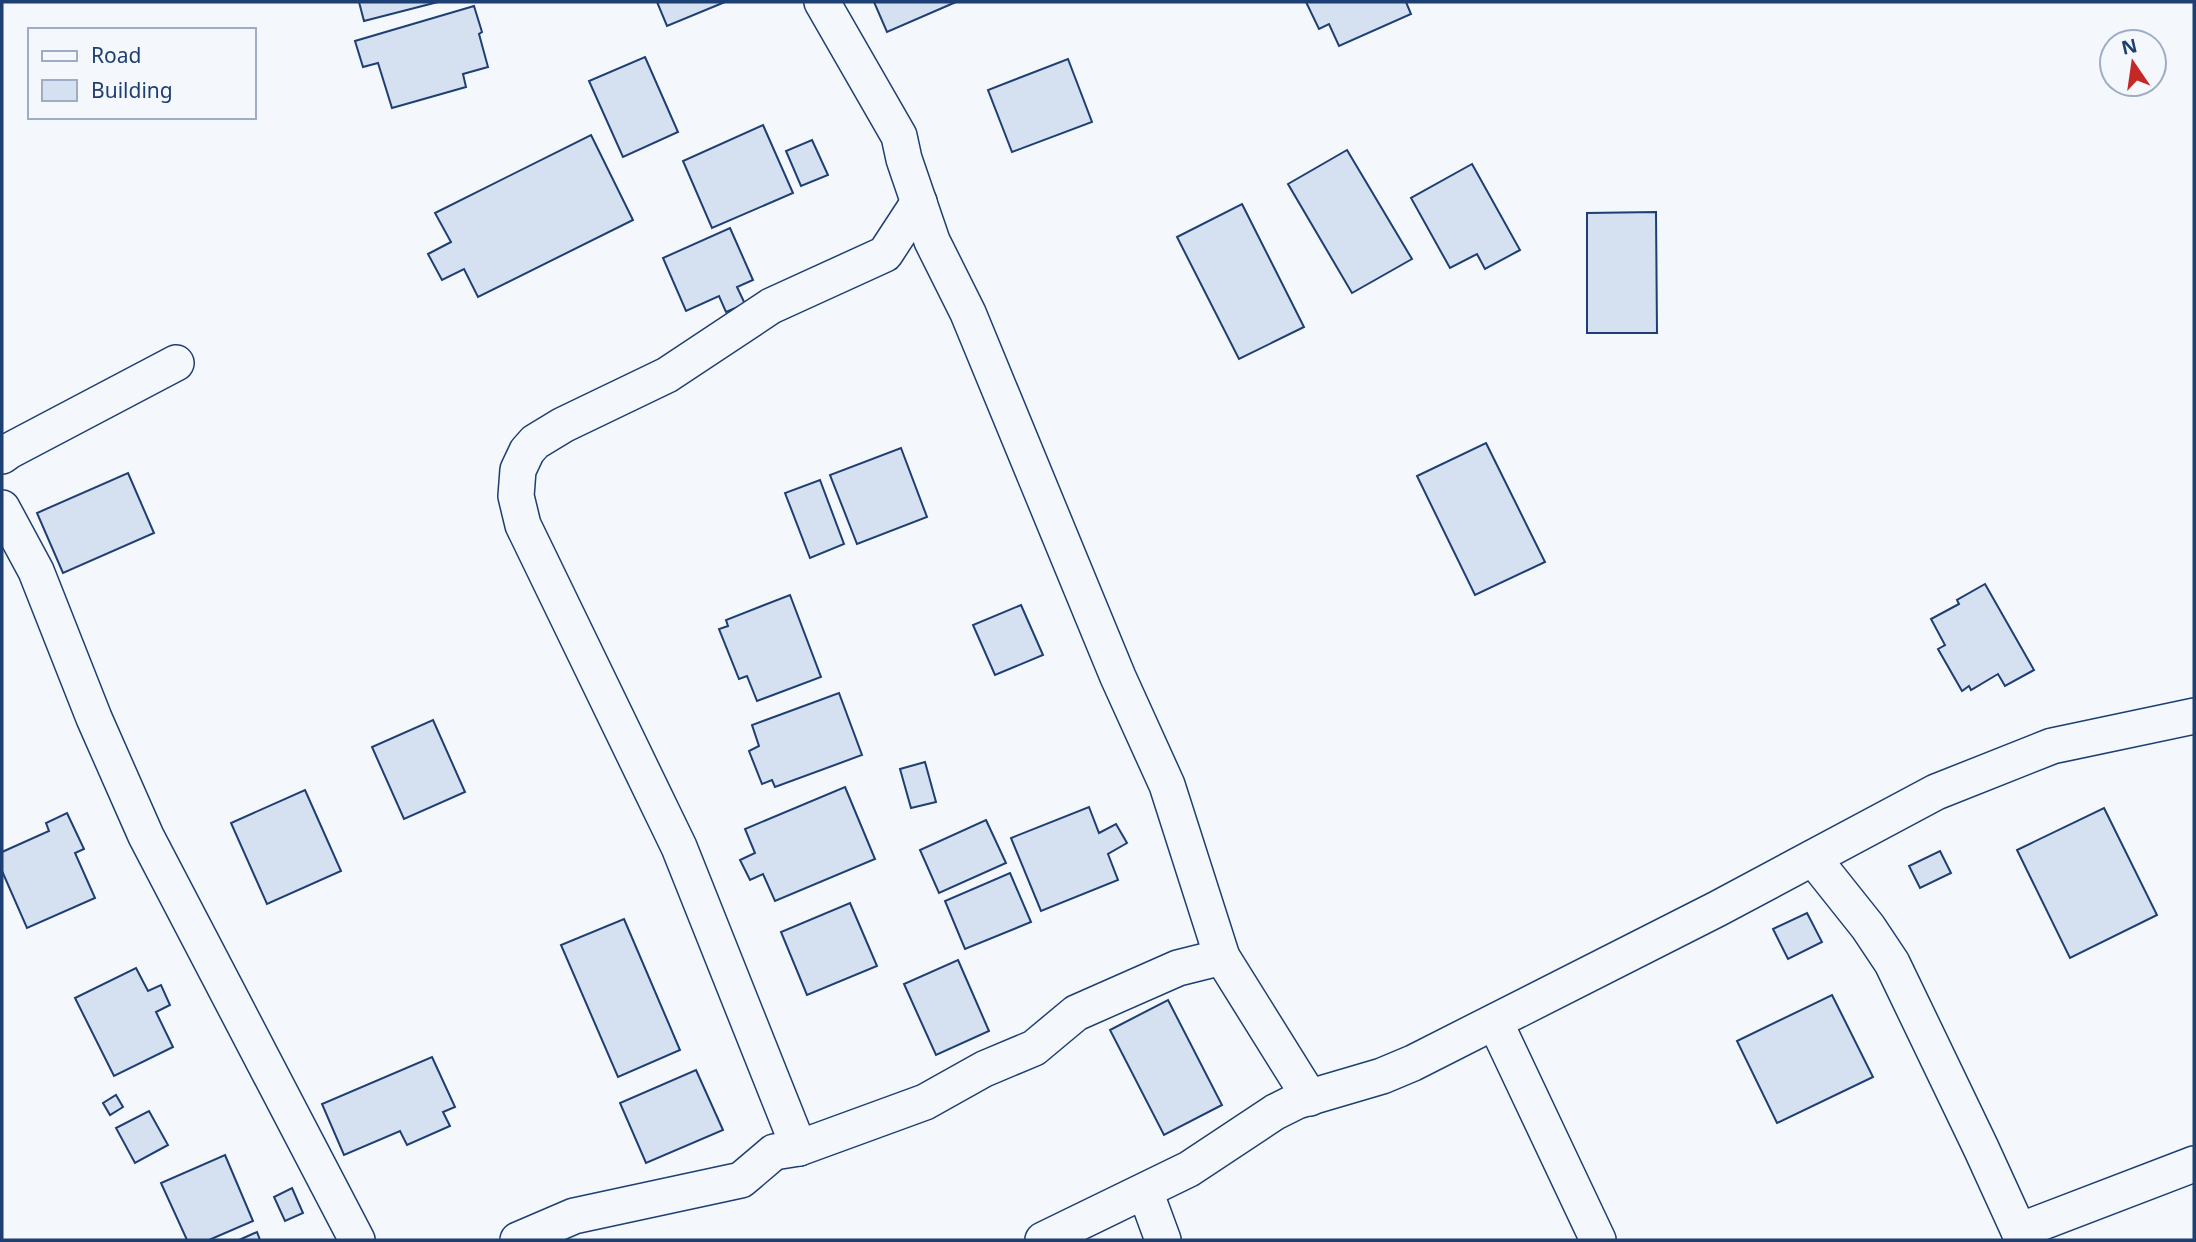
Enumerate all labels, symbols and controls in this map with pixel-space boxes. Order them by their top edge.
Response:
legend [28,28,256,119]
north arrow [2098,28,2168,98]
text: N [2119,32,2140,61]
text: Road [91,41,141,69]
text: Building [91,76,173,104]

